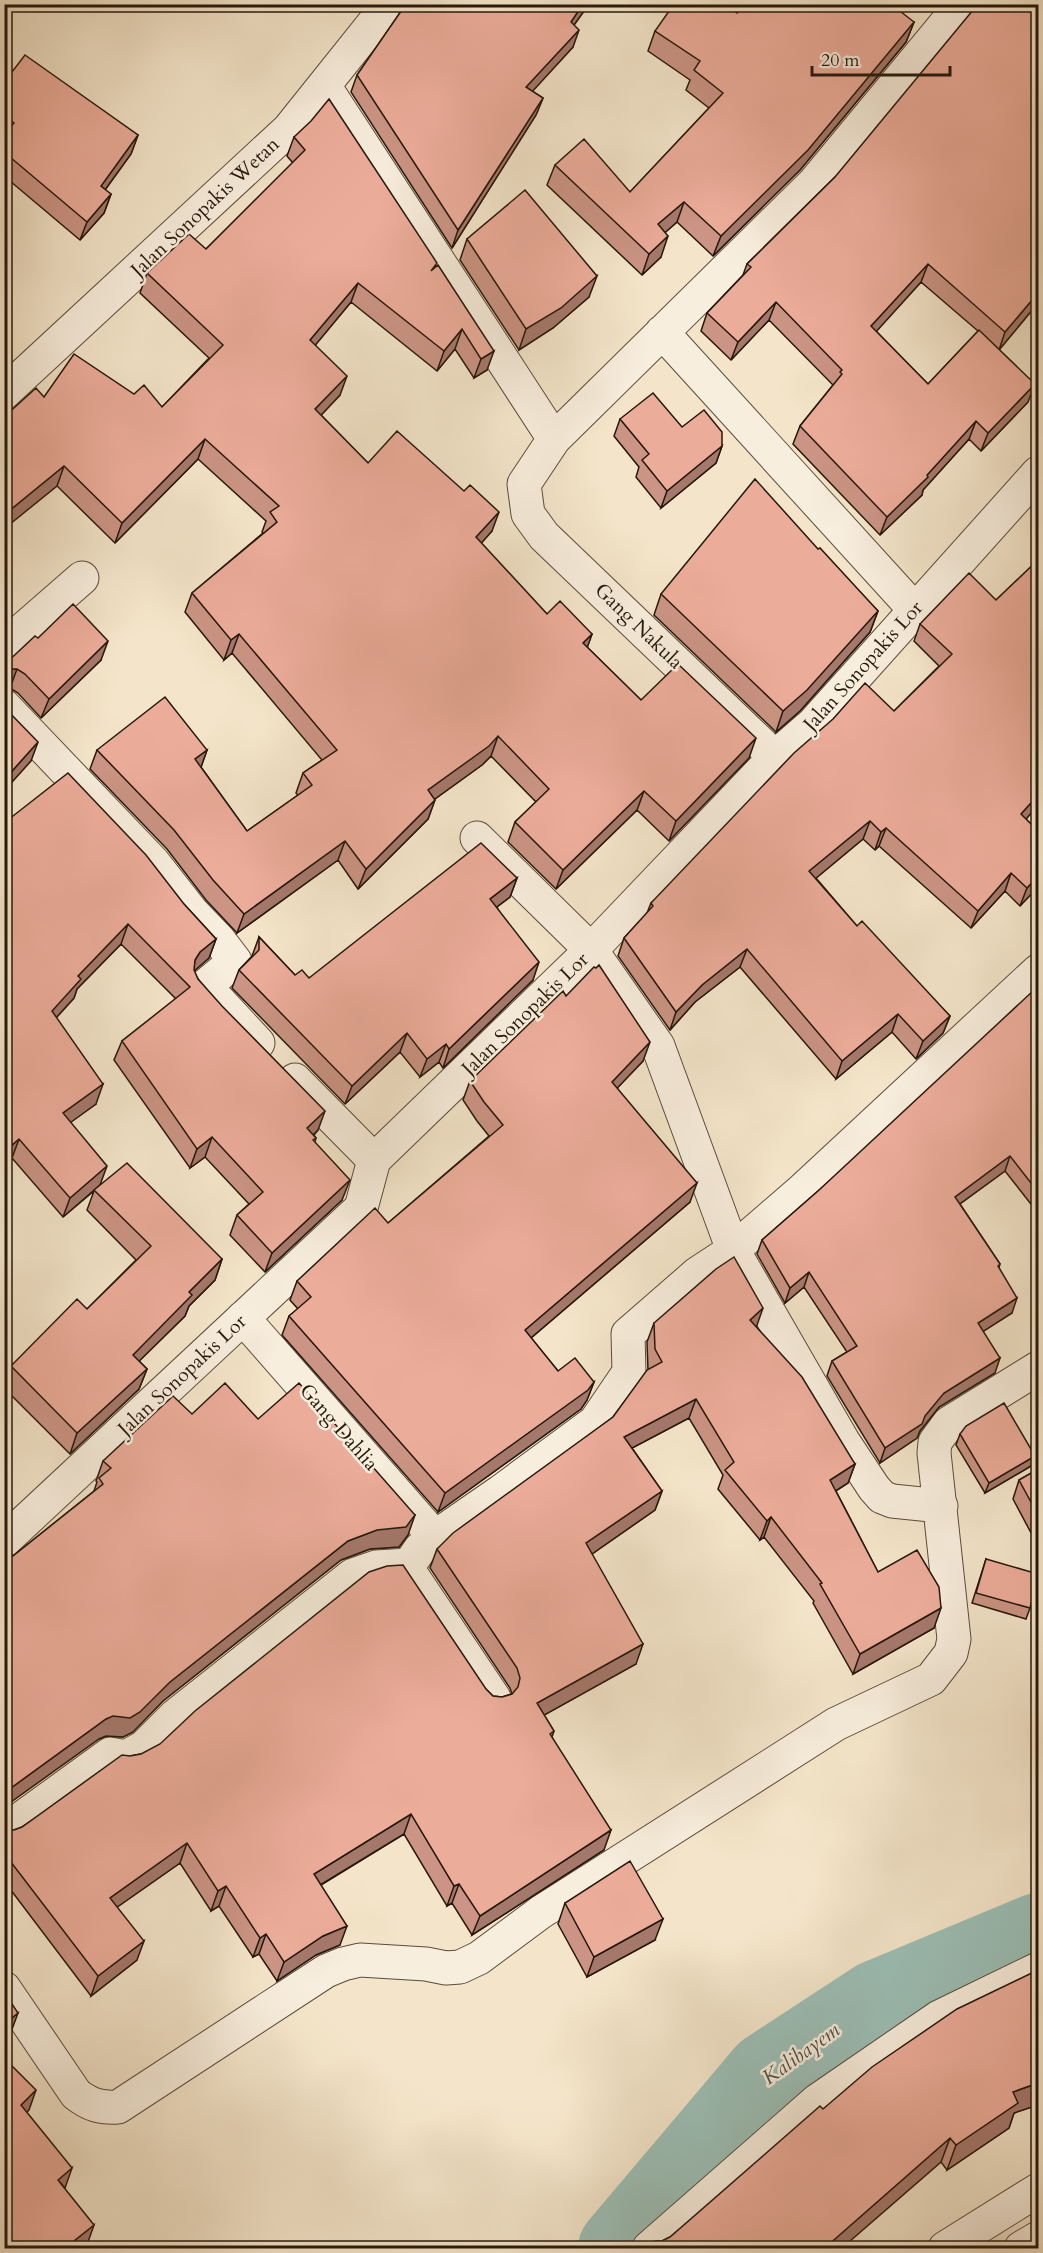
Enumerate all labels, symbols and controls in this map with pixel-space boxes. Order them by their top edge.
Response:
scale bar [812,39,950,77]
text: 20 m [821,48,860,73]
street label: Jalan Sonopakis Wetan [123,131,286,285]
street label: Gang Nakula [589,577,689,675]
street label: Jalan Sonopakis Lor [795,594,929,739]
street label: Jalan Sonopakis Lor [453,946,595,1084]
street label: Jalan Sonopakis Lor [110,1308,253,1444]
street label: Gang Dahlia [293,1378,385,1477]
water label: Kalibayem [756,2016,846,2092]

